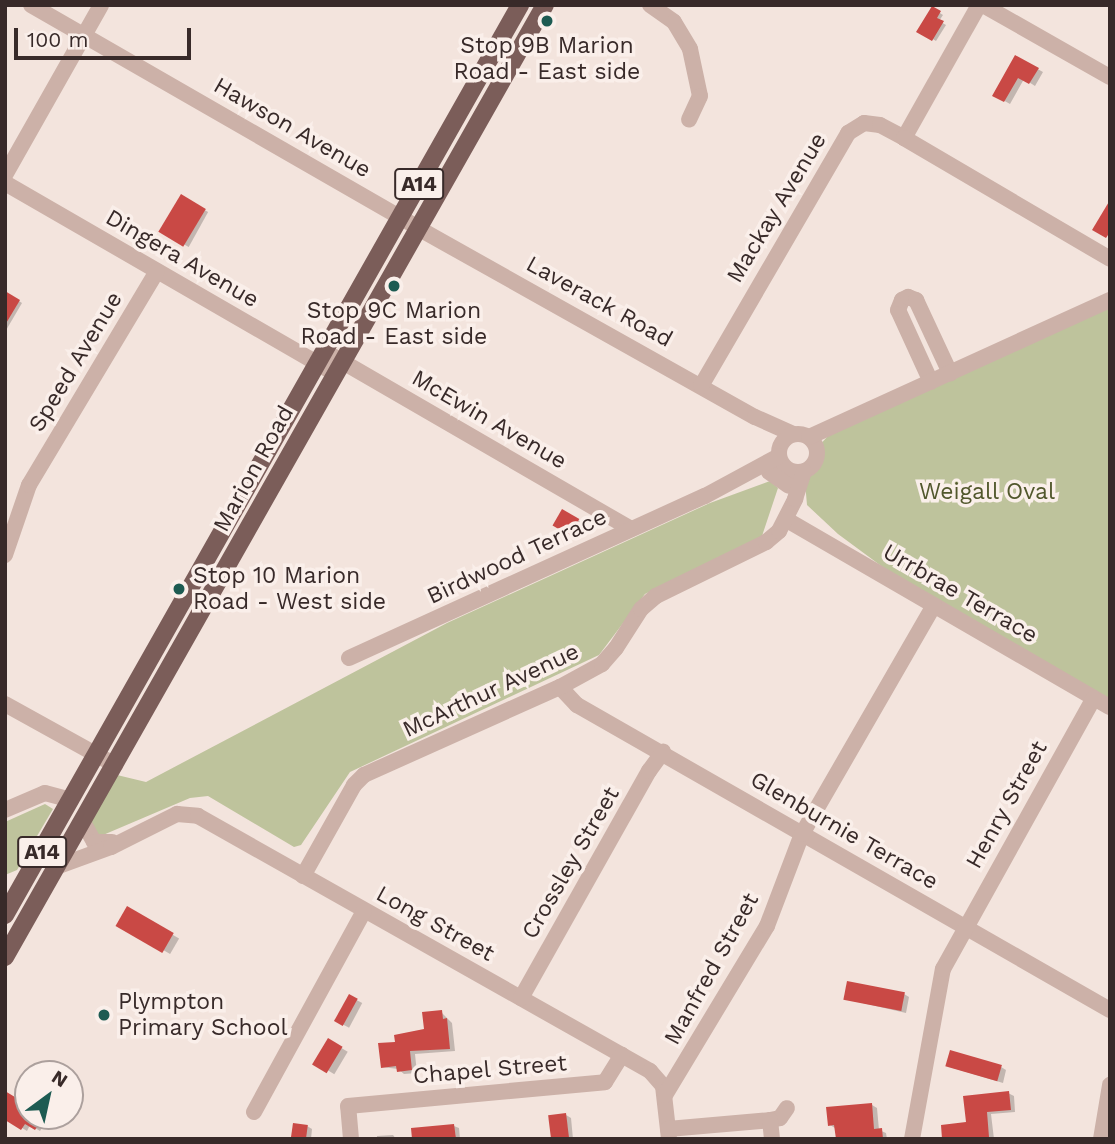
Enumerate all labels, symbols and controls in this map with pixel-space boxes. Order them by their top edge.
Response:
marker: Stop 9B Marion Road - East side [539,13,555,29]
scale bar [18,14,194,58]
text: 100 m [27,27,89,52]
place label: Stop 9B Marion Road - East side [454,32,640,86]
street label: Hawson Avenue [208,72,376,184]
street label: Mackay Avenue [721,127,833,289]
road number: A14 [393,166,445,202]
street label: Dingera Avenue [100,204,264,314]
street label: Laverack Road [521,250,677,354]
marker: Stop 9C Marion Road - East side [386,278,402,294]
street label: Speed Avenue [23,287,129,437]
place label: Stop 9C Marion Road - East side [301,297,487,351]
street label: McEwin Avenue [406,364,572,476]
street label: Marion Road [208,401,300,537]
park label: Weigall Oval [919,478,1055,506]
street label: Birdwood Terrace [423,503,611,611]
street label: Urrbrae Terrace [877,538,1043,650]
place label: Stop 10 Marion Road - West side [193,562,387,616]
marker: Stop 10 Marion Road - West side [171,581,187,597]
street label: McArthur Avenue [398,638,584,744]
street label: Henry Street [960,736,1054,874]
street label: Glenburnie Terrace [745,766,943,896]
street label: Crossley Street [516,782,626,944]
road number: A14 [16,834,68,870]
street label: Long Street [371,880,499,968]
street label: Manfred Street [659,888,765,1050]
place label: Plympton Primary School [118,988,288,1042]
marker: Plympton Primary School [96,1007,112,1023]
street label: Chapel Street [412,1050,568,1090]
north arrow [14,1060,84,1130]
text: N [47,1065,72,1092]

